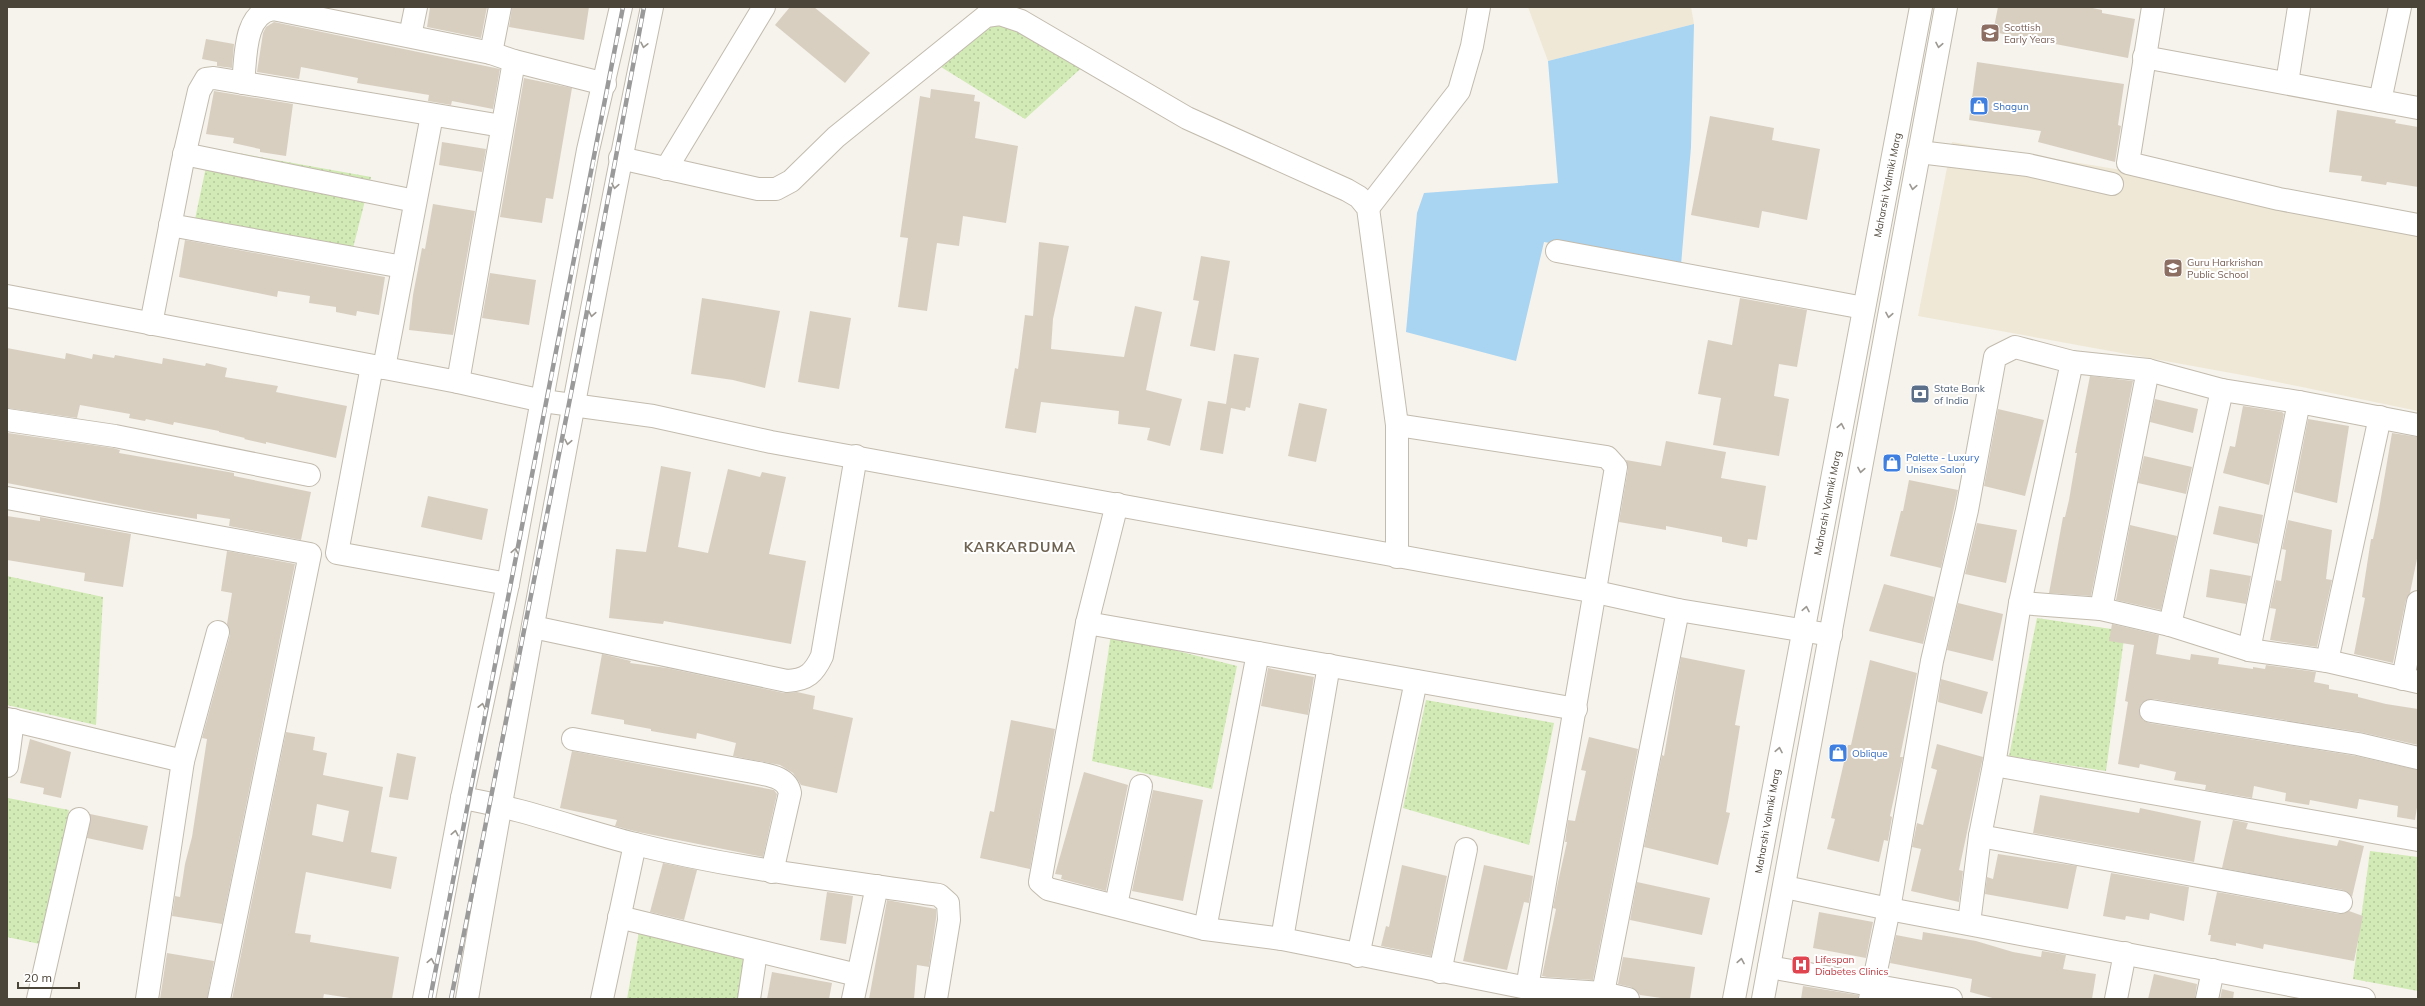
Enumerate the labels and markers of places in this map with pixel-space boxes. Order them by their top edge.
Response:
place label: Scottish Early Years [2004,21,2055,46]
school or university icon: Scottish Early Years [1979,22,2001,44]
shop icon: Shagun [1968,95,1990,117]
place label: Shagun [1993,100,2029,113]
place label: Guru Harkrishan Public School [2187,256,2263,281]
school or university icon: Guru Harkrishan Public School [2162,257,2184,279]
place label: State Bank of India [1934,382,1986,407]
bank icon: State Bank of India [1909,383,1931,405]
place label: Palette - Luxury Unisex Salon [1906,451,1980,476]
shop icon: Palette - Luxury Unisex Salon [1881,452,1903,474]
shop icon: Oblique [1827,742,1849,764]
place label: Oblique [1852,747,1888,760]
place label: Lifespan Diabetes Clinics [1815,953,1889,978]
hospital icon: Lifespan Diabetes Clinics [1790,954,1812,976]

